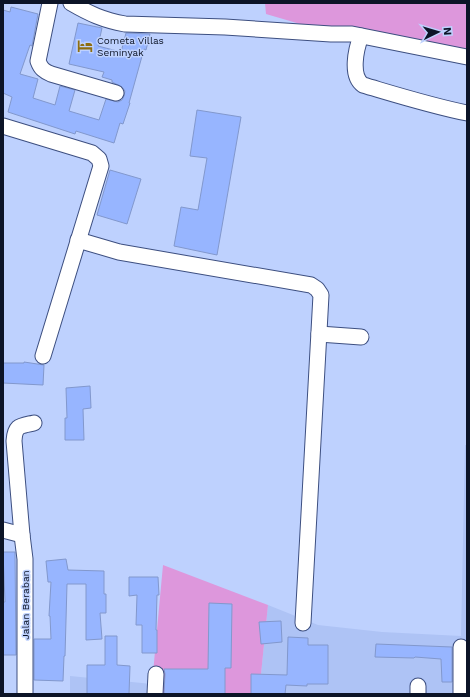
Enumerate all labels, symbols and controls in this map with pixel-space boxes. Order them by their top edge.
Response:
north arrow [418,12,458,52]
text: N [441,27,454,36]
place label: Cometa Villas Seminyak [97,35,164,58]
hotel icon: Cometa Villas Seminyak [76,37,94,55]
street label: Jalan Beraban [20,570,31,640]

